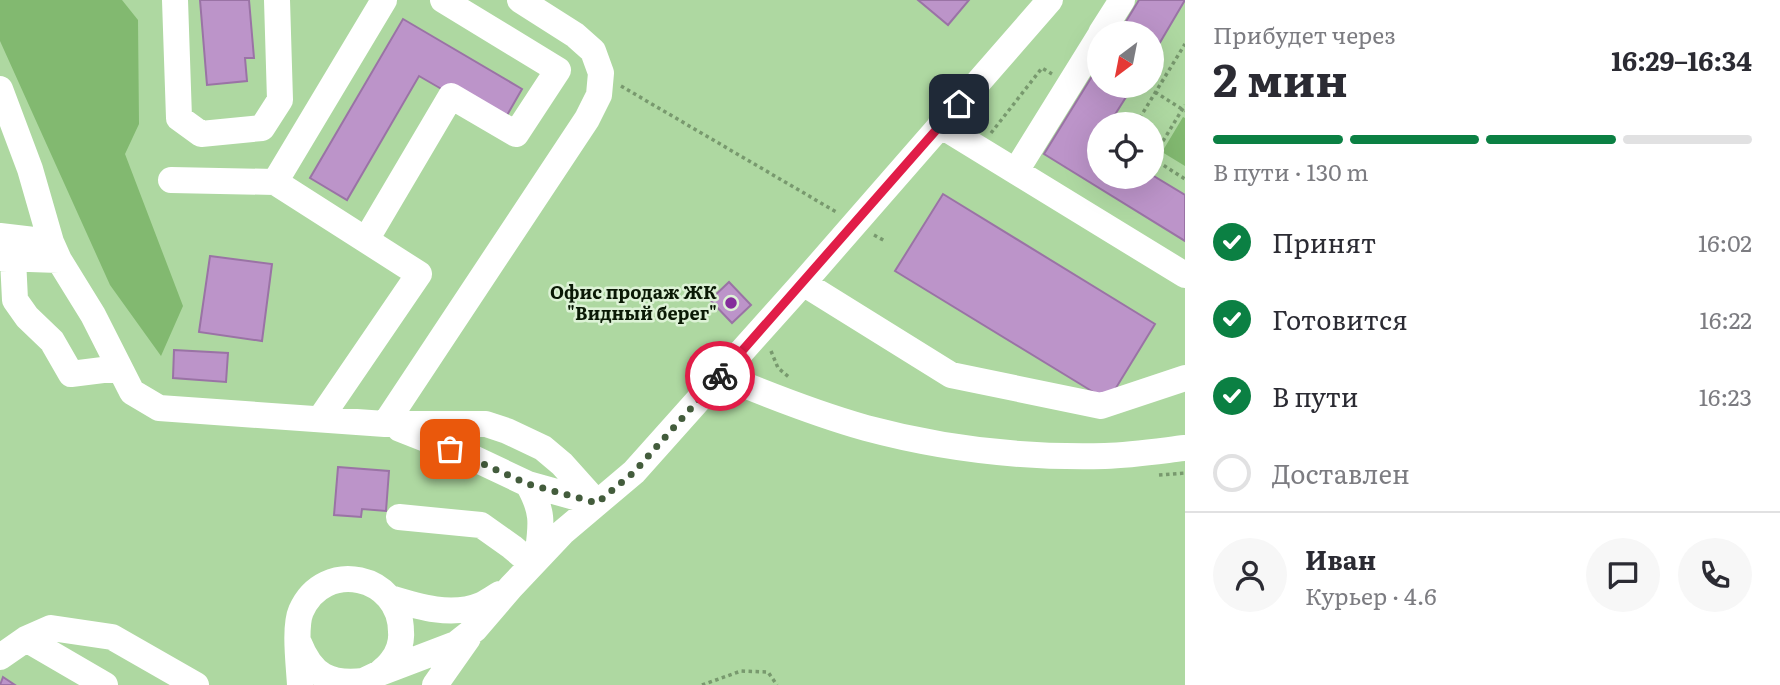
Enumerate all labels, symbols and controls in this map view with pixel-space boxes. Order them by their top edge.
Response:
text: Прибудет через [1213,17,1396,51]
north arrow [1087,21,1164,98]
map controls [1087,21,1164,189]
text: 16:29–16:34 [1611,40,1752,79]
text: 2 мин [1213,43,1348,111]
pin [929,74,989,134]
icon: home [940,85,978,123]
button: locate [1087,112,1164,189]
text: В пути · 130 m [1213,154,1368,188]
text: Принят [1272,222,1376,261]
icon: check [1213,223,1251,261]
text: 16:02 [1698,225,1752,259]
place label: Офис продаж ЖК "Видный берег" [550,278,717,326]
marker: Офис продаж ЖК "Видный берег" [723,295,739,311]
text: Готовится [1272,299,1408,338]
icon: check [1213,300,1251,338]
text: 16:22 [1700,302,1752,336]
courier [685,341,755,411]
icon: bike [701,357,739,395]
text: В пути [1272,376,1359,415]
icon: check [1213,377,1251,415]
text: 16:23 [1699,379,1752,413]
pin [420,419,480,479]
icon: bag [431,430,469,468]
text: Доставлен [1272,453,1410,492]
button: person [1213,538,1287,612]
button: chat [1586,538,1660,612]
button: phone [1678,538,1752,612]
text: Иван [1305,539,1376,578]
text: Курьер · 4.6 [1305,578,1437,612]

